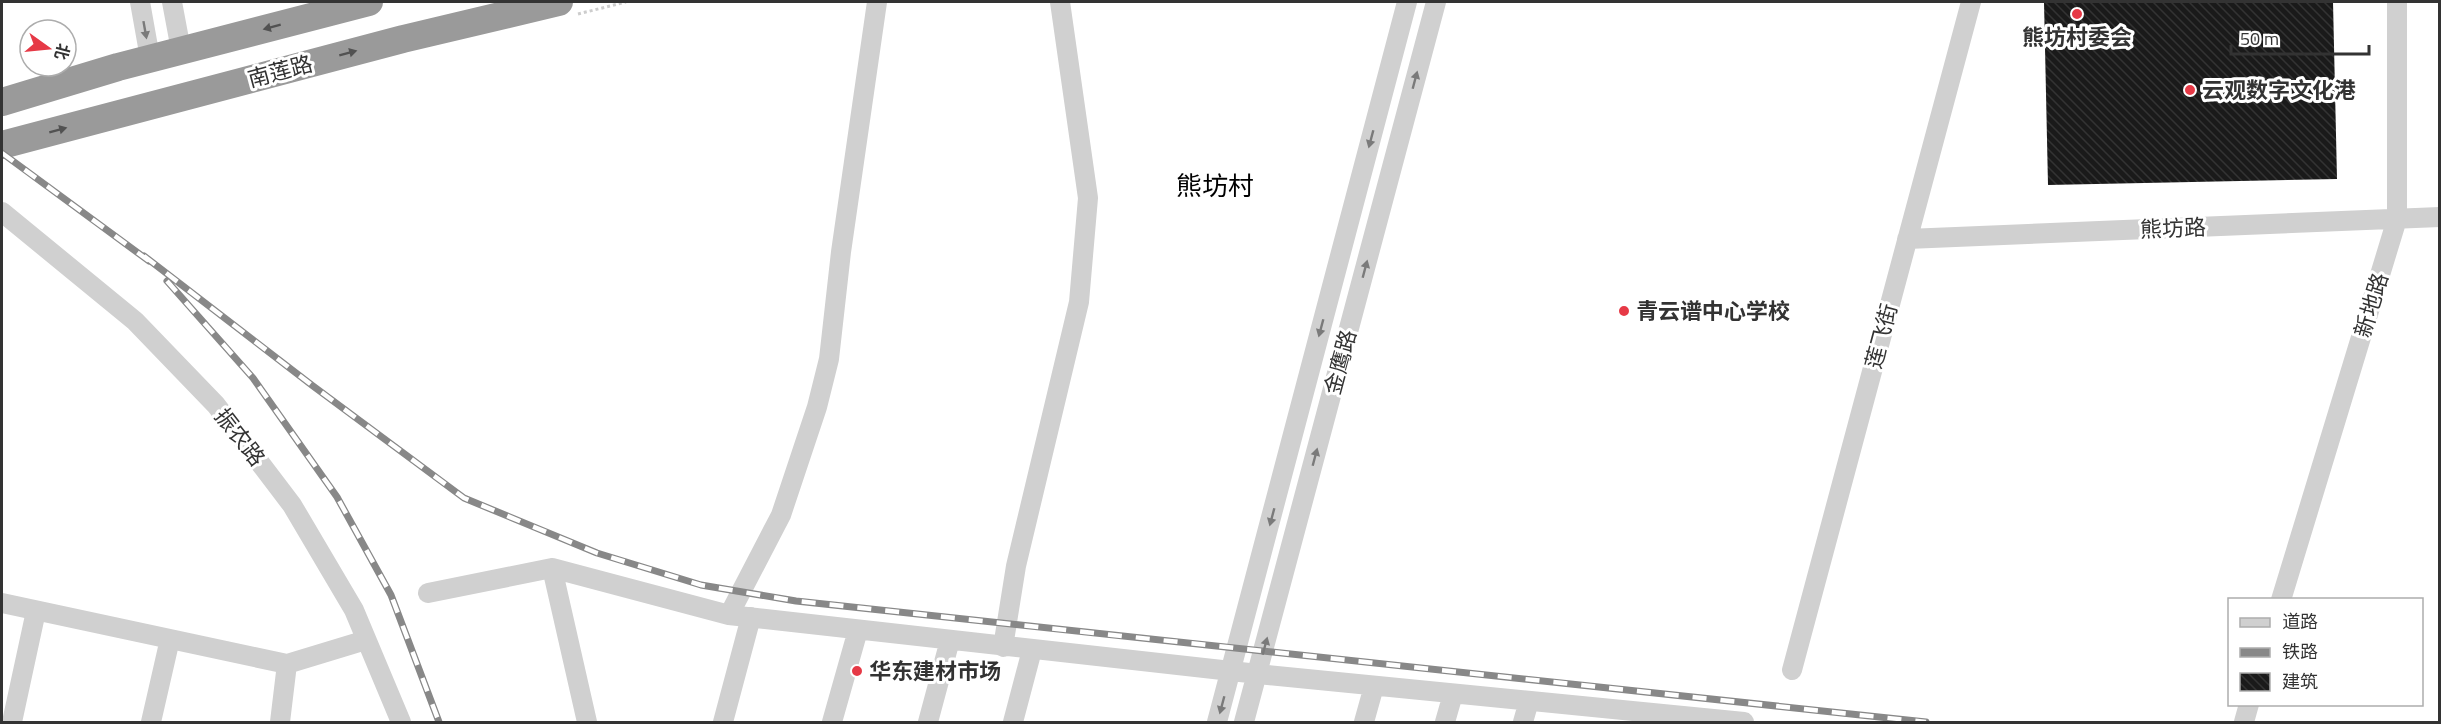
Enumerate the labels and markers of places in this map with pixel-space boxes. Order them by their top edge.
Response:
marker: 熊坊村委会 [2070,7,2084,21]
place label: 熊坊村委会 [2022,20,2132,54]
place label: 云观数字文化港 [2202,73,2356,107]
marker: 云观数字文化港 [2183,83,2197,97]
place label: 青云谱中心学校 [1636,294,1790,328]
marker: 青云谱中心学校 [1617,304,1631,318]
place label: 华东建材市场 [869,654,1001,688]
marker: 华东建材市场 [850,664,864,678]

